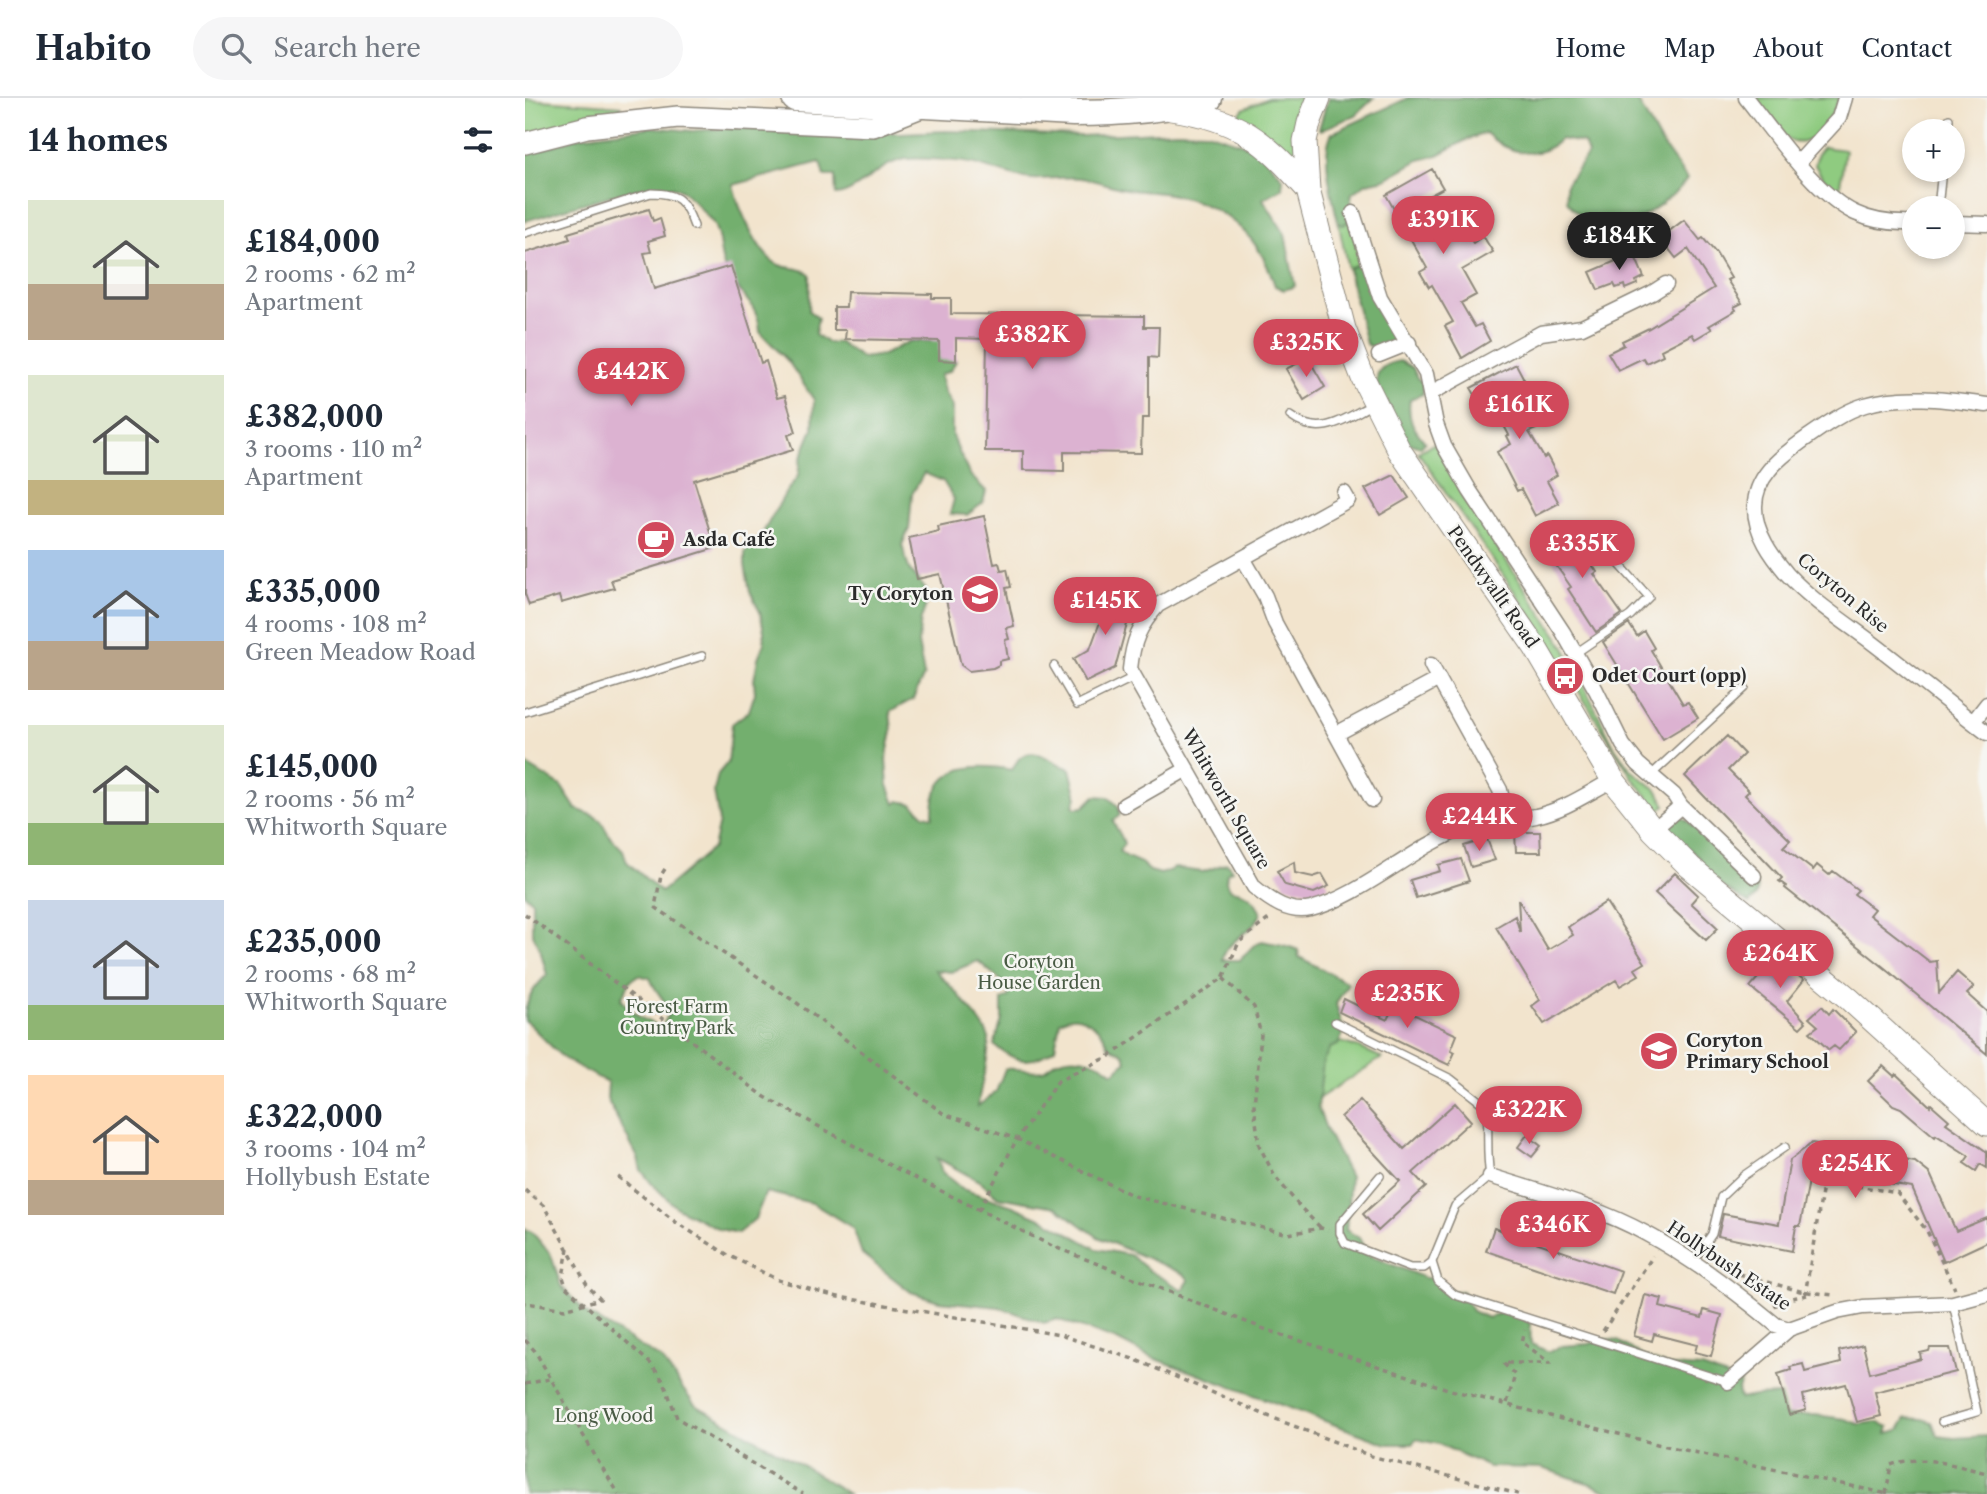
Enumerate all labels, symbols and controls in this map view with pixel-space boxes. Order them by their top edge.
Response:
search box [193,17,683,80]
text: Habito [35,28,151,69]
icon: search [217,29,255,67]
text: Search here [273,32,421,64]
text: Home [1555,34,1626,63]
text: Map [1664,34,1715,63]
text: About [1753,34,1824,63]
text: Contact [1862,34,1952,63]
map controls [1902,119,1965,259]
button: + [1902,119,1965,182]
icon: filters [459,121,497,159]
text: 14 homes [28,122,168,159]
button: − [1902,196,1965,259]
pin: £391K [1394,197,1492,256]
text: £391K [1408,205,1478,233]
pin: £184K [1570,212,1668,272]
text: £184K [1583,221,1655,249]
text: £184,000 [245,223,380,260]
icon: home [84,228,168,312]
text: 2 rooms · 62 m² [245,260,416,288]
text: Apartment [245,288,363,316]
pin: £382K [983,312,1081,371]
text: £382K [995,320,1069,348]
pin: £325K [1257,320,1355,379]
text: £325K [1269,328,1343,356]
pin: £442K [582,348,680,408]
text: £442K [594,357,668,385]
pin: £161K [1470,382,1568,441]
text: £161K [1485,390,1553,418]
text: £382,000 [245,398,384,435]
icon: home [84,403,168,487]
text: 3 rooms · 110 m² [245,435,422,463]
text: Apartment [245,463,363,491]
cafe icon: Asda Café [635,519,677,561]
pin: £335K [1533,520,1631,580]
street label: Pendwyallt Road [1443,522,1543,652]
place label: Asda Café [682,529,775,551]
text: £335K [1546,529,1618,557]
street label: Coryton Rise [1793,548,1893,638]
text: £335,000 [245,573,381,610]
school or university icon: Ty Coryton [959,573,1001,615]
icon: home [84,578,168,662]
pin: £145K [1056,578,1154,637]
place label: Ty Coryton [848,583,954,605]
text: £145K [1070,586,1140,614]
text: 4 rooms · 108 m² [245,610,427,638]
text: Green Meadow Road [245,638,476,666]
bus stop icon: Odet Court (opp) [1544,655,1586,697]
place label: Odet Court (opp) [1592,665,1746,687]
street label: Whitworth Square [1176,724,1275,873]
text: £145,000 [245,748,378,785]
icon: home [84,753,168,837]
text: 2 rooms · 56 m² [245,785,415,813]
pin: £244K [1430,794,1528,853]
text: £244K [1442,802,1516,830]
text: Whitworth Square [245,813,447,841]
text: £235,000 [245,923,382,960]
icon: home [84,928,168,1012]
pin: £264K [1731,930,1829,990]
text: £264K [1743,939,1817,967]
park label: Coryton House Garden [977,951,1101,994]
text: 2 rooms · 68 m² [245,960,416,988]
pin: £235K [1358,970,1456,1030]
text: £235K [1370,979,1444,1007]
text: Whitworth Square [245,988,447,1016]
park label: Forest Farm Country Park [620,996,736,1039]
school or university icon: Coryton Primary School [1638,1030,1680,1072]
place label: Coryton Primary School [1686,1030,1829,1073]
pin: £322K [1480,1086,1578,1146]
text: £322K [1492,1095,1566,1123]
text: £322,000 [245,1098,383,1135]
icon: home [84,1103,168,1187]
text: 3 rooms · 104 m² [245,1135,426,1163]
pin: £254K [1806,1140,1904,1200]
text: £254K [1818,1149,1892,1177]
text: Hollybush Estate [245,1163,430,1191]
pin: £346K [1504,1202,1602,1261]
text: £346K [1516,1210,1590,1238]
street label: Hollybush Estate [1663,1216,1795,1316]
park label: Long Wood [555,1405,653,1427]

